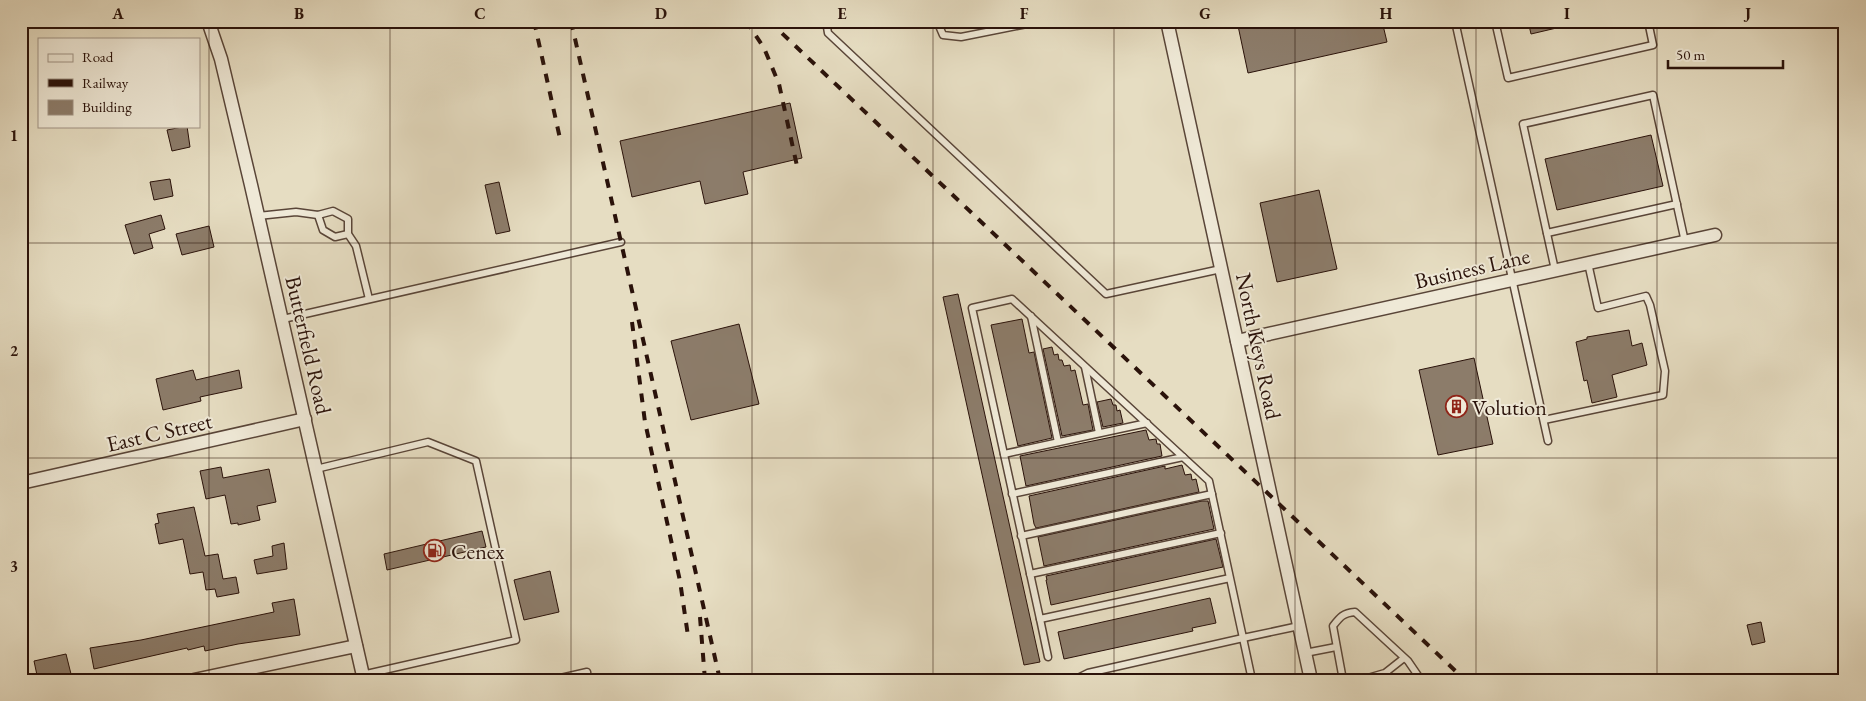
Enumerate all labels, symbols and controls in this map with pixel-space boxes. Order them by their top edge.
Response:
text: A [111,3,124,24]
text: B [294,3,304,24]
text: C [474,3,486,24]
text: D [655,3,667,24]
text: E [837,3,847,24]
text: F [1020,3,1029,24]
text: G [1199,3,1211,24]
text: H [1380,3,1393,24]
text: I [1564,3,1570,24]
text: J [1743,3,1751,24]
legend [38,38,200,128]
scale bar [1668,38,1784,70]
text: 50 m [1676,45,1705,64]
text: Road [82,47,114,66]
text: Railway [82,73,129,92]
text: Building [82,97,132,116]
text: 1 [10,125,18,146]
street label: Business Lane [1412,241,1533,296]
street label: North Keys Road [1229,270,1288,423]
street label: Butterfield Road [279,273,339,418]
text: 2 [10,340,19,361]
place label: Volution [1472,393,1547,422]
building icon: Volution [1444,395,1468,419]
street label: East C Street [104,406,215,459]
place label: Cenex [451,537,505,566]
fuel station icon: Cenex [423,539,447,563]
text: 3 [10,556,18,577]

